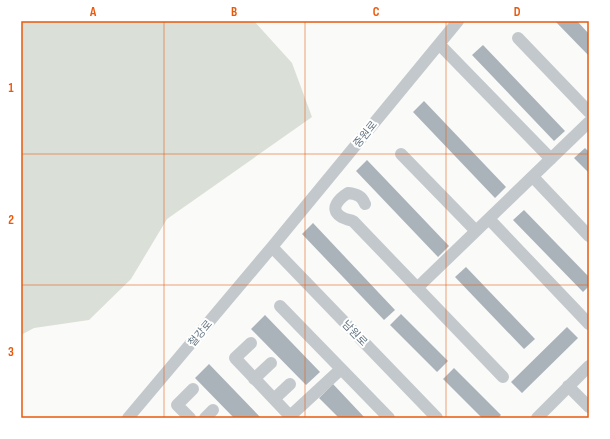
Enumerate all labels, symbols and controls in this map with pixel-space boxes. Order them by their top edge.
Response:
text: A [89,4,97,20]
text: B [231,4,237,20]
text: C [373,4,380,20]
text: D [514,4,521,20]
text: 1 [8,80,14,96]
street label: 중원로 [351,118,380,150]
text: 2 [8,212,14,228]
street label: 철강로 [186,318,215,349]
street label: 남원로 [339,318,370,349]
text: 3 [8,344,14,360]

